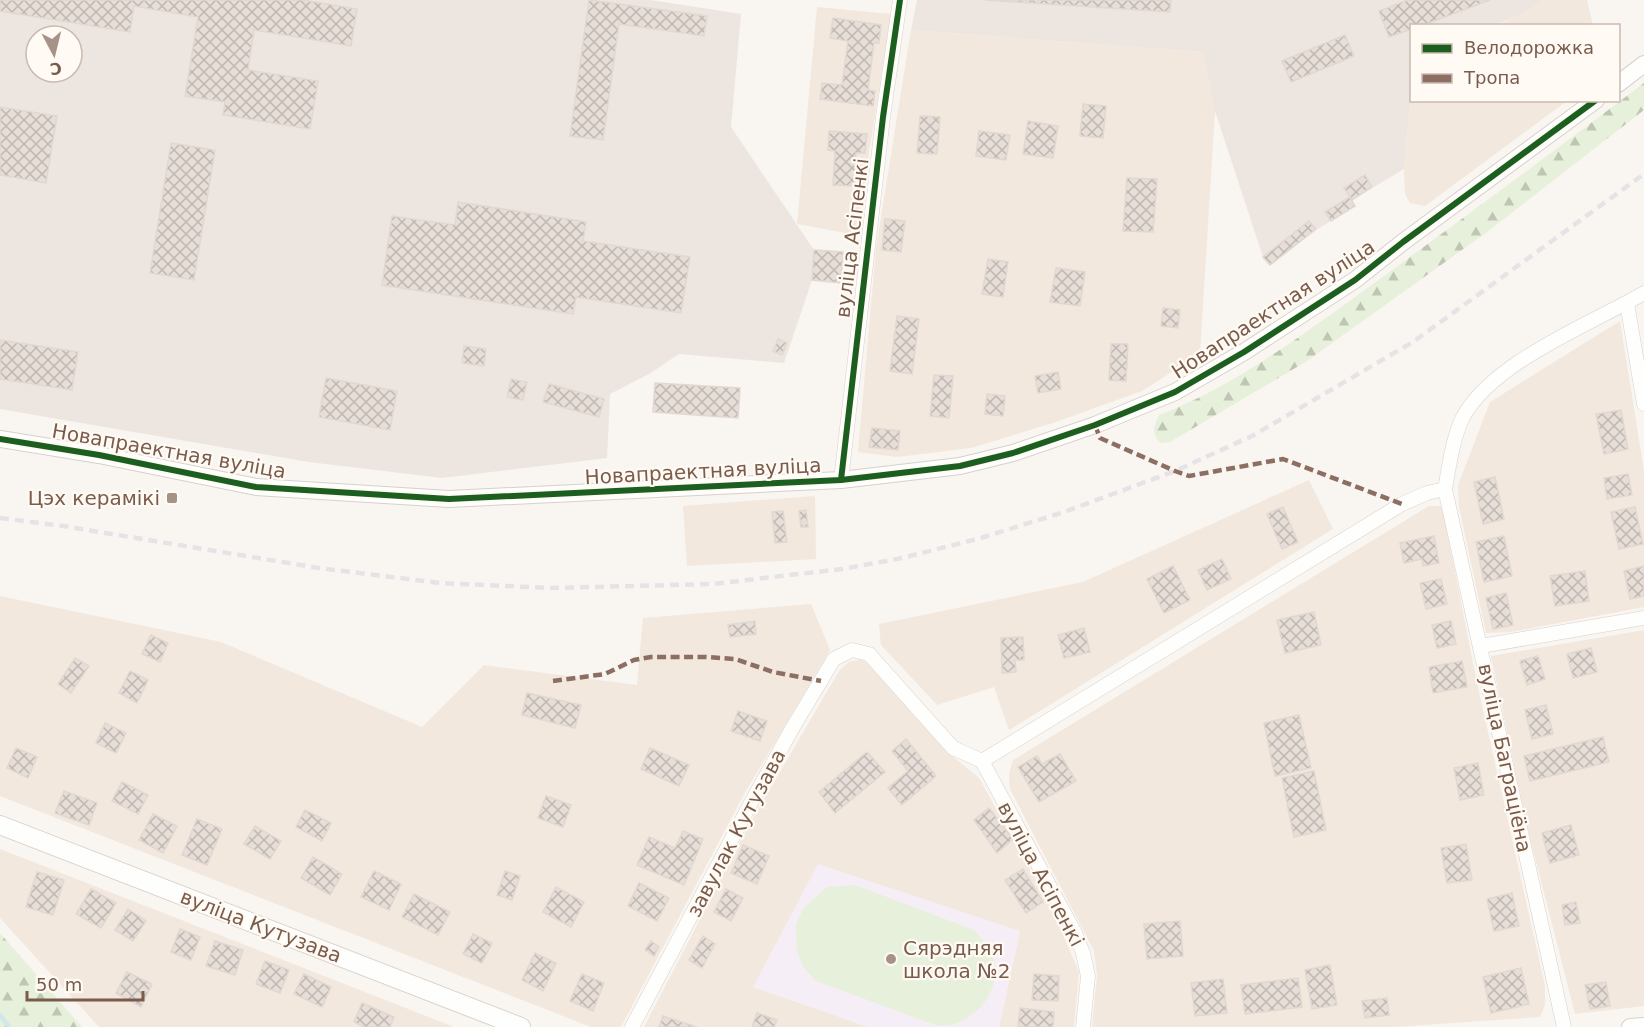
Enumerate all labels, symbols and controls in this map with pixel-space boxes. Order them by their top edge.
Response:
north arrow [24,24,84,84]
legend [1410,24,1620,102]
text: Велодорожка [1464,37,1594,58]
text: С [49,58,63,79]
text: Тропа [1463,67,1520,88]
street label: вуліца Асіпенкі [830,157,874,319]
street label: Новапраектная вуліца [1167,234,1379,384]
street label: Новапраектная вуліца [50,419,288,483]
street label: Новапраектная вуліца [584,453,822,489]
place label: Цэх керамікі [28,486,160,510]
marker: Цэх керамікі [165,491,179,505]
street label: вуліца Баграціёна [1473,661,1537,855]
street label: завулак Кутузава [682,745,790,921]
street label: вуліца Асіпенкі [993,797,1089,951]
street label: вуліца Кутузава [177,884,345,968]
place label: Сярэдняя школа №2 [903,936,1011,983]
marker: Сярэдняя школа №2 [884,952,898,966]
scale bar [27,964,142,1002]
text: 50 m [36,974,82,995]

